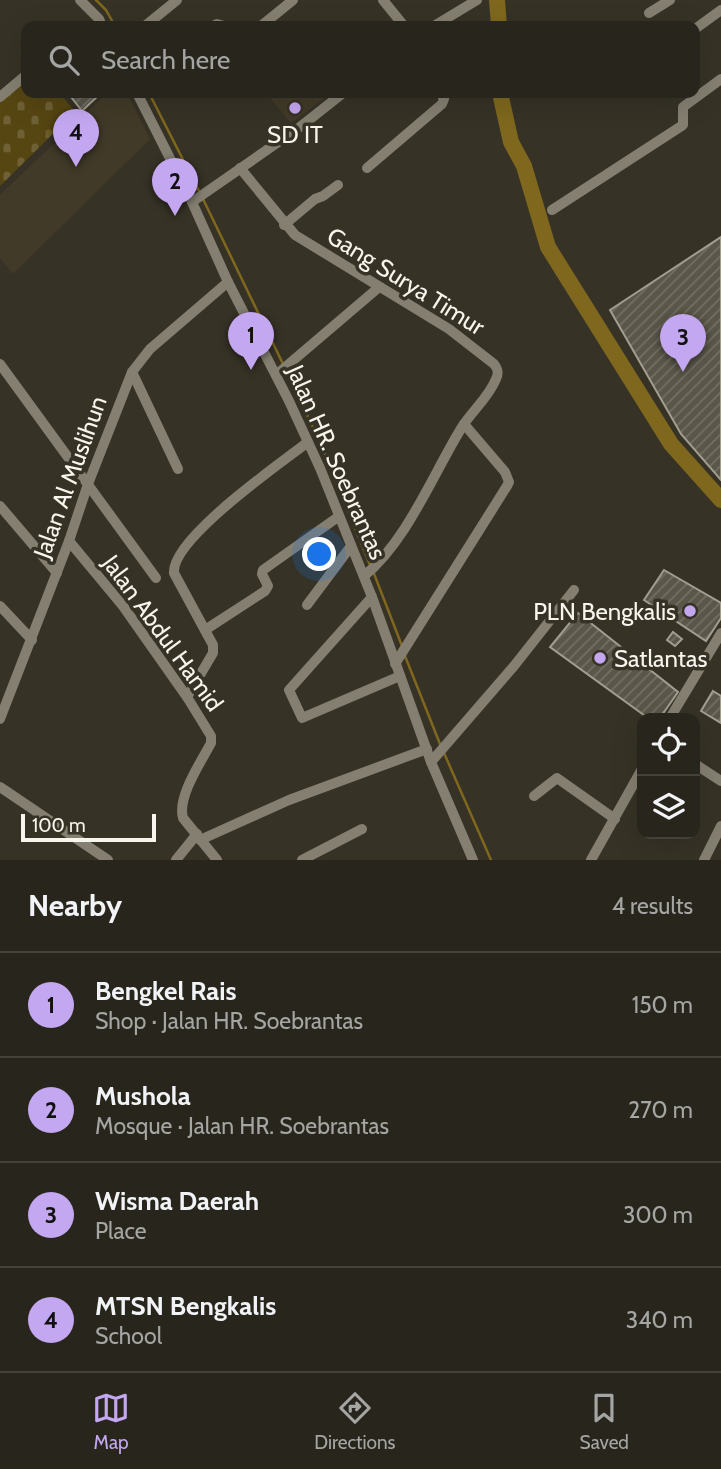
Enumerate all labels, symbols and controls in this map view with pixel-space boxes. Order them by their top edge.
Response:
search box [21,21,700,98]
icon: search [45,41,83,79]
text: Search here [101,44,230,76]
marker: SD IT [287,100,303,116]
pin: 4 [53,109,99,167]
place label: SD IT [267,120,323,149]
pin: 2 [152,158,198,216]
street label: Gang Surya Timur [322,221,490,341]
pin: 1 [228,312,274,370]
pin: 3 [660,314,706,372]
street label: Jalan HR. Soebrantas [281,359,393,564]
street label: Jalan Al Muslihun [27,392,113,563]
your location [302,537,336,571]
street label: Jalan Abdul Hamid [96,548,229,717]
place label: PLN Bengkalis [533,597,676,626]
marker: PLN Bengkalis [682,603,698,619]
place label: Satlantas [614,644,707,673]
marker: Satlantas [592,650,608,666]
map controls [637,713,700,839]
button: locate [637,713,700,776]
button: layers [637,776,700,839]
scale bar [21,811,156,843]
text: 100 m [32,814,86,837]
text: Nearby [28,887,122,924]
text: 4 results [612,892,693,920]
text: Bengkel Rais [95,975,237,1007]
text: 1 [47,991,55,1019]
text: 150 m [632,991,693,1019]
text: Shop · Jalan HR. Soebrantas [95,1007,363,1035]
text: Mushola [95,1080,191,1112]
text: 2 [45,1096,57,1124]
text: 270 m [628,1096,693,1124]
text: Mosque · Jalan HR. Soebrantas [95,1112,389,1140]
text: Wisma Daerah [95,1185,259,1217]
text: 3 [45,1201,57,1229]
text: 300 m [623,1201,693,1229]
text: Place [95,1217,147,1245]
text: MTSN Bengkalis [95,1290,276,1322]
text: 4 [44,1306,58,1334]
text: 340 m [626,1306,693,1334]
text: School [95,1322,162,1350]
tab: Map [92,1389,130,1454]
tab: Directions [314,1389,395,1454]
tab: Saved [580,1389,629,1454]

